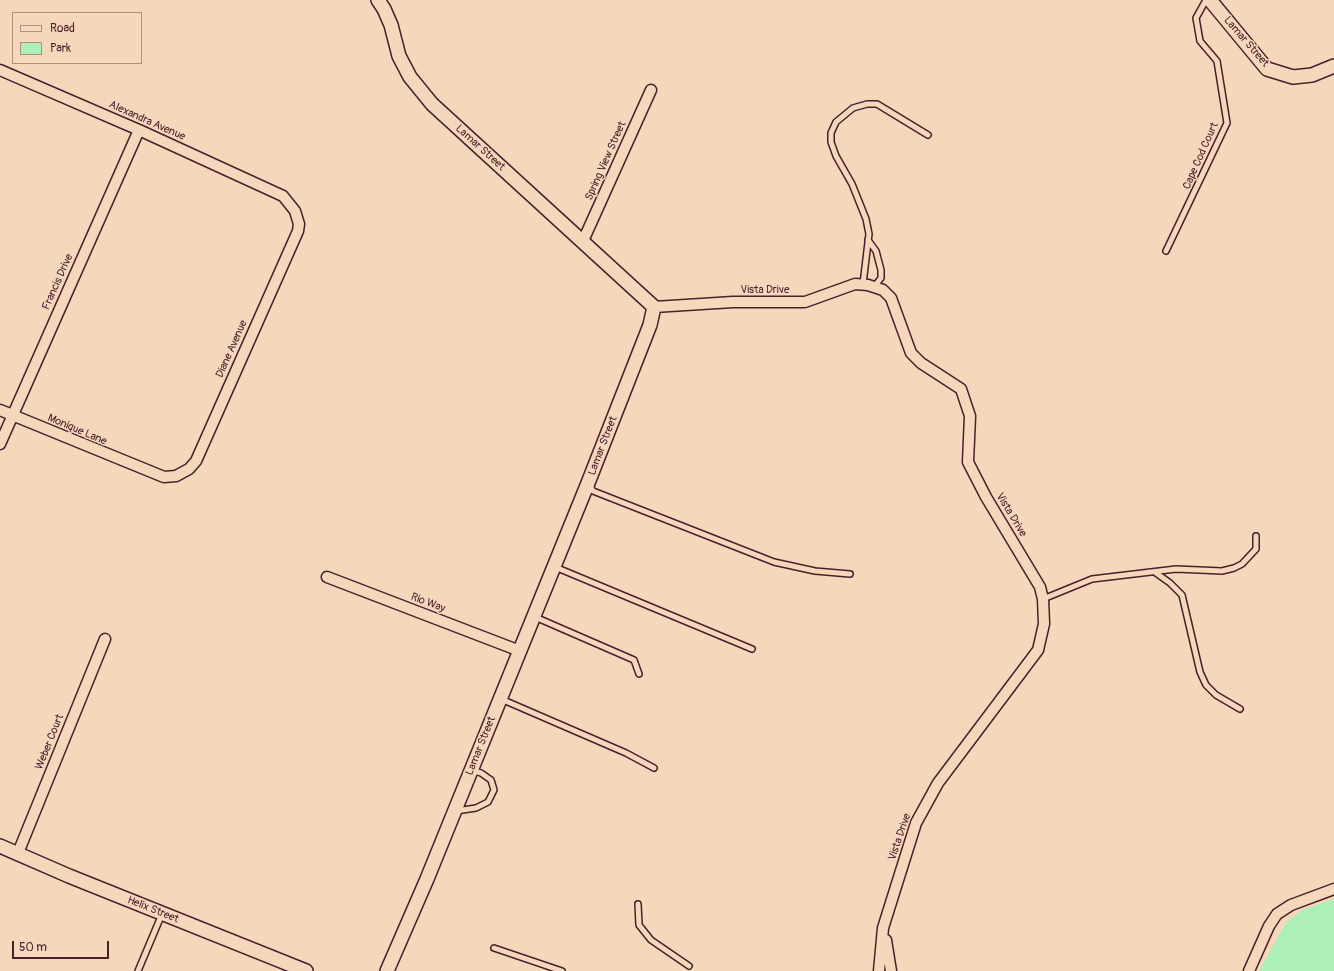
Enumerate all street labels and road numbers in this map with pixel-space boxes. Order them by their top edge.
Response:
street label: Lamar Street [1221,14,1271,70]
street label: Alexandra Avenue [107,98,187,144]
street label: Spring View Street [583,119,629,203]
street label: Cape Cod Court [1180,120,1222,192]
street label: Lamar Street [452,122,508,174]
street label: Francis Drive [40,252,76,312]
street label: Vista Drive [741,283,789,297]
street label: Diane Avenue [213,318,251,380]
street label: Monique Lane [45,412,109,448]
street label: Lamar Street [586,415,620,477]
street label: Vista Drive [993,491,1029,539]
street label: Rio Way [409,590,447,616]
street label: Weber Court [33,712,67,772]
street label: Lamar Street [463,715,499,777]
street label: Vista Drive [886,812,914,862]
street label: Helix Street [125,894,181,926]

